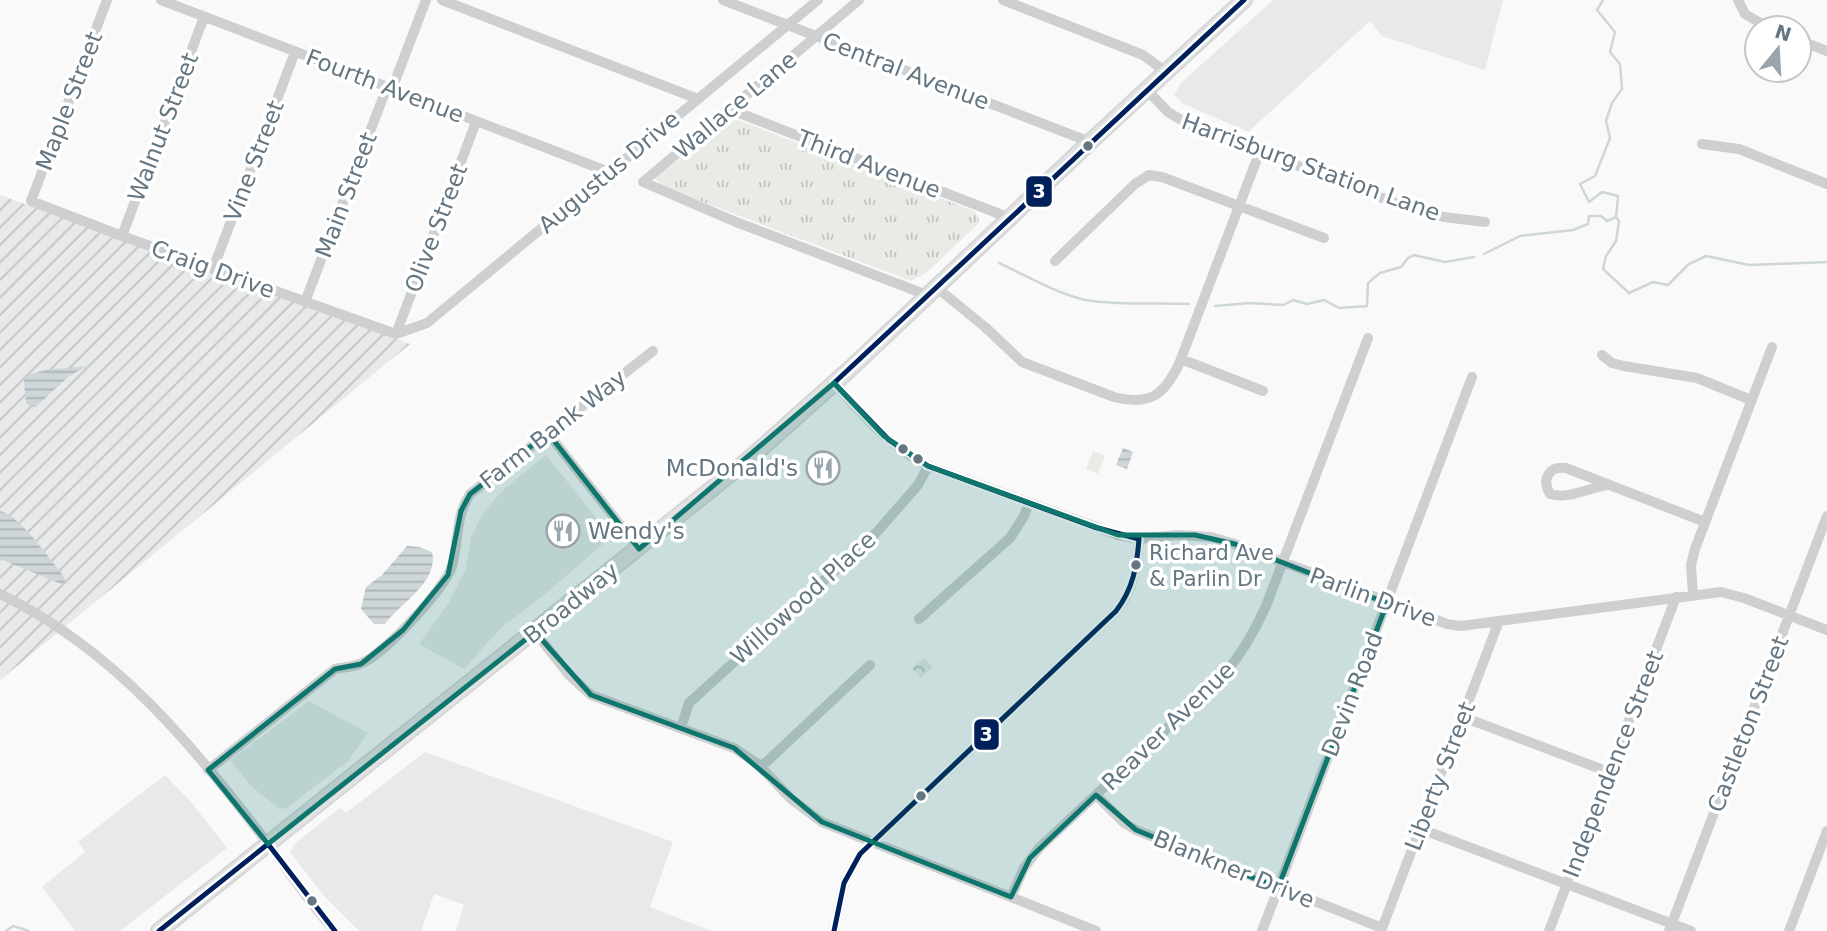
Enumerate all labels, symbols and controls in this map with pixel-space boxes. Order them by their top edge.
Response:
north arrow [1743,14,1813,84]
text: N [1772,20,1794,46]
street label: Central Avenue [819,27,993,115]
street label: Maple Street [31,28,107,174]
street label: Fourth Avenue [302,44,468,128]
street label: Wallace Lane [668,46,802,164]
street label: Walnut Street [123,49,203,205]
street label: Vine Street [219,97,289,225]
street label: Augustus Drive [533,106,685,238]
street label: Harrisburg Station Lane [1178,108,1444,226]
street label: Third Avenue [793,124,944,203]
street label: Main Street [310,129,382,261]
unlabelled marker [1081,139,1095,153]
street label: Olive Street [400,160,472,296]
line badge: 3 [1025,175,1053,208]
text: 3 [1032,180,1046,202]
street label: Craig Drive [148,235,278,303]
street label: Farm Bank Way [475,364,631,494]
unlabelled marker [896,442,910,456]
restaurant icon: McDonald's [804,449,842,487]
unlabelled marker [911,452,925,466]
place label: McDonald's [666,455,798,481]
restaurant icon: Wendy's [544,512,582,550]
place label: Wendy's [588,518,685,544]
street label: Willowood Place [725,526,881,670]
place label: Richard Ave & Parlin Dr [1149,541,1274,591]
street label: Broadway [519,557,623,649]
marker: Richard Ave & Parlin Dr [1129,558,1143,572]
street label: Parlin Drive [1306,562,1440,632]
street label: Devin Road [1316,628,1388,760]
street label: Castleton Street [1702,632,1794,816]
street label: Independence Street [1558,647,1668,881]
street label: Reaver Avenue [1097,656,1239,796]
street label: Liberty Street [1400,698,1480,854]
line badge: 3 [973,718,1000,751]
text: 3 [979,723,993,745]
unlabelled marker [914,789,928,803]
street label: Blankner Drive [1150,825,1318,913]
unlabelled marker [305,894,319,908]

